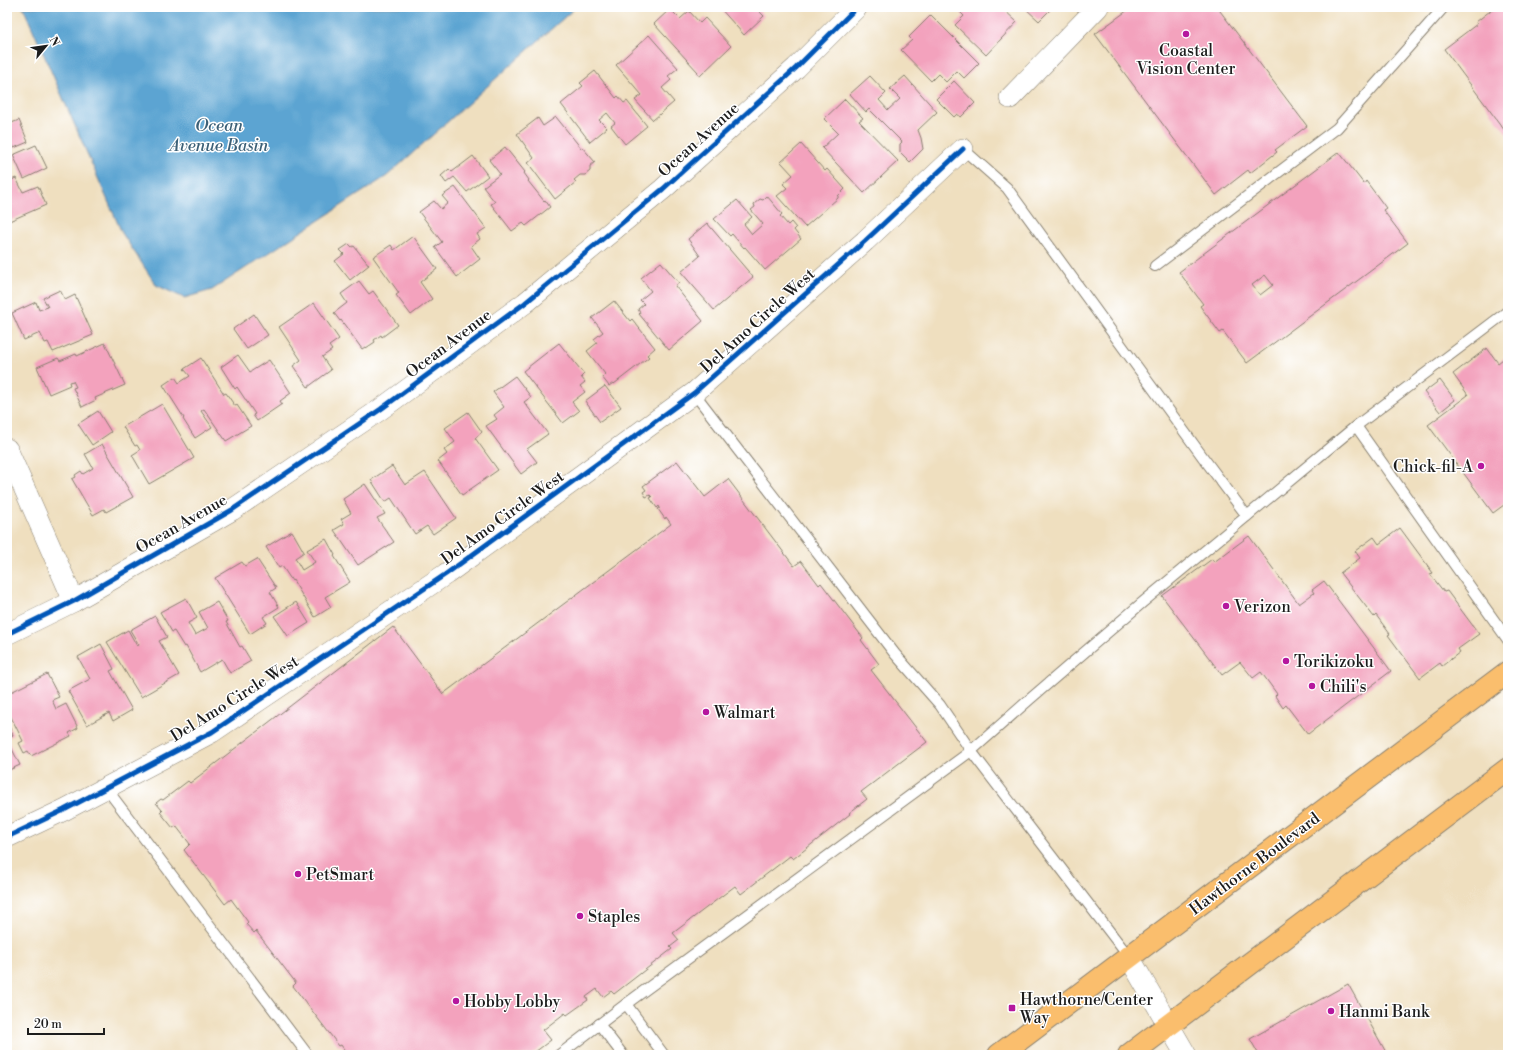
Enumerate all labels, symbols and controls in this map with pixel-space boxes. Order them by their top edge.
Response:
north arrow [26,26,66,66]
marker: Coastal Vision Center [1181,29,1191,39]
text: N [46,34,62,49]
place label: Coastal Vision Center [1135,41,1236,79]
street label: Ocean Avenue [654,98,743,181]
water label: Ocean Avenue Basin [168,115,269,157]
street label: Del Amo Circle West [696,264,819,377]
street label: Ocean Avenue [402,305,495,383]
place label: Chick-fil-A [1393,457,1474,477]
marker: Chick-fil-A [1476,461,1486,471]
street label: Del Amo Circle West [437,466,568,569]
street label: Ocean Avenue [132,490,231,558]
place label: Verizon [1233,597,1291,617]
marker: Verizon [1221,601,1231,611]
street label: Del Amo Circle West [167,651,303,746]
place label: Torikizoku [1294,652,1374,672]
marker: Torikizoku [1281,656,1291,666]
place label: Chili's [1320,677,1366,697]
marker: Chili's [1307,681,1317,691]
place label: Walmart [713,703,776,723]
marker: Walmart [701,707,711,717]
street label: Hawthorne Boulevard [1185,808,1324,919]
place label: PetSmart [306,865,374,885]
marker: PetSmart [293,869,303,879]
place label: Staples [588,907,640,927]
marker: Staples [575,911,585,921]
place label: Hawthorne/Center Way [1019,990,1153,1028]
place label: Hobby Lobby [464,992,561,1012]
marker: Hobby Lobby [451,996,461,1006]
place label: Hanmi Bank [1339,1002,1431,1022]
marker: Hawthorne/Center Way [1007,1003,1017,1013]
marker: Hanmi Bank [1326,1006,1336,1016]
scale bar [28,1010,104,1036]
text: 20 m [34,1017,62,1032]

